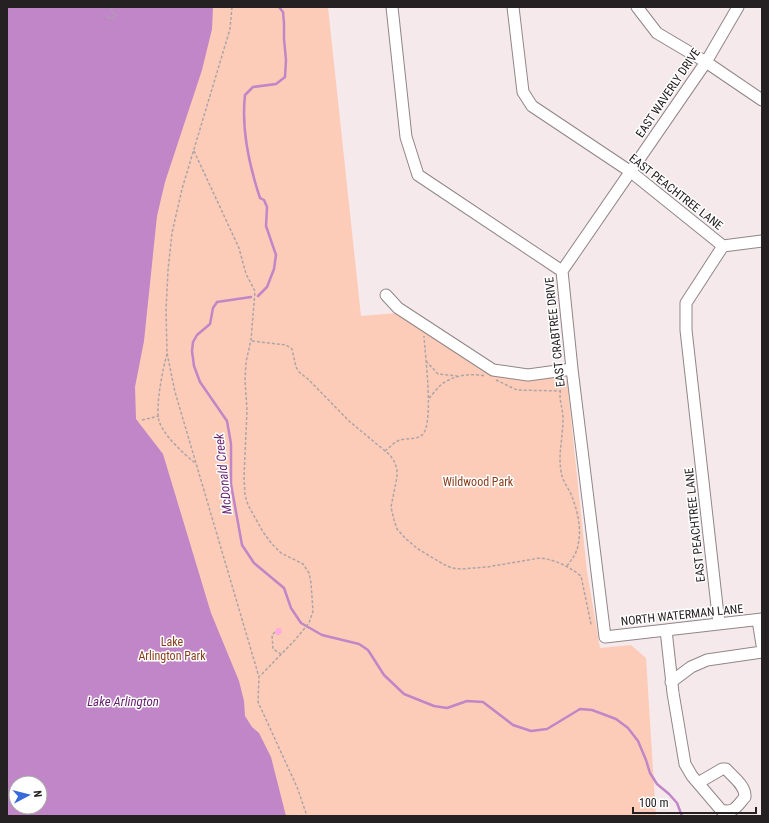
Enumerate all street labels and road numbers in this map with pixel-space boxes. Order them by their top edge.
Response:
street label: EAST WAVERLY DRIVE [633,46,703,140]
street label: EAST PEACHTREE LANE [626,151,726,233]
street label: EAST CRABTREE DRIVE [542,276,568,388]
street label: EAST PEACHTREE LANE [682,467,708,583]
street label: NORTH WATERMAN LANE [620,602,744,628]

